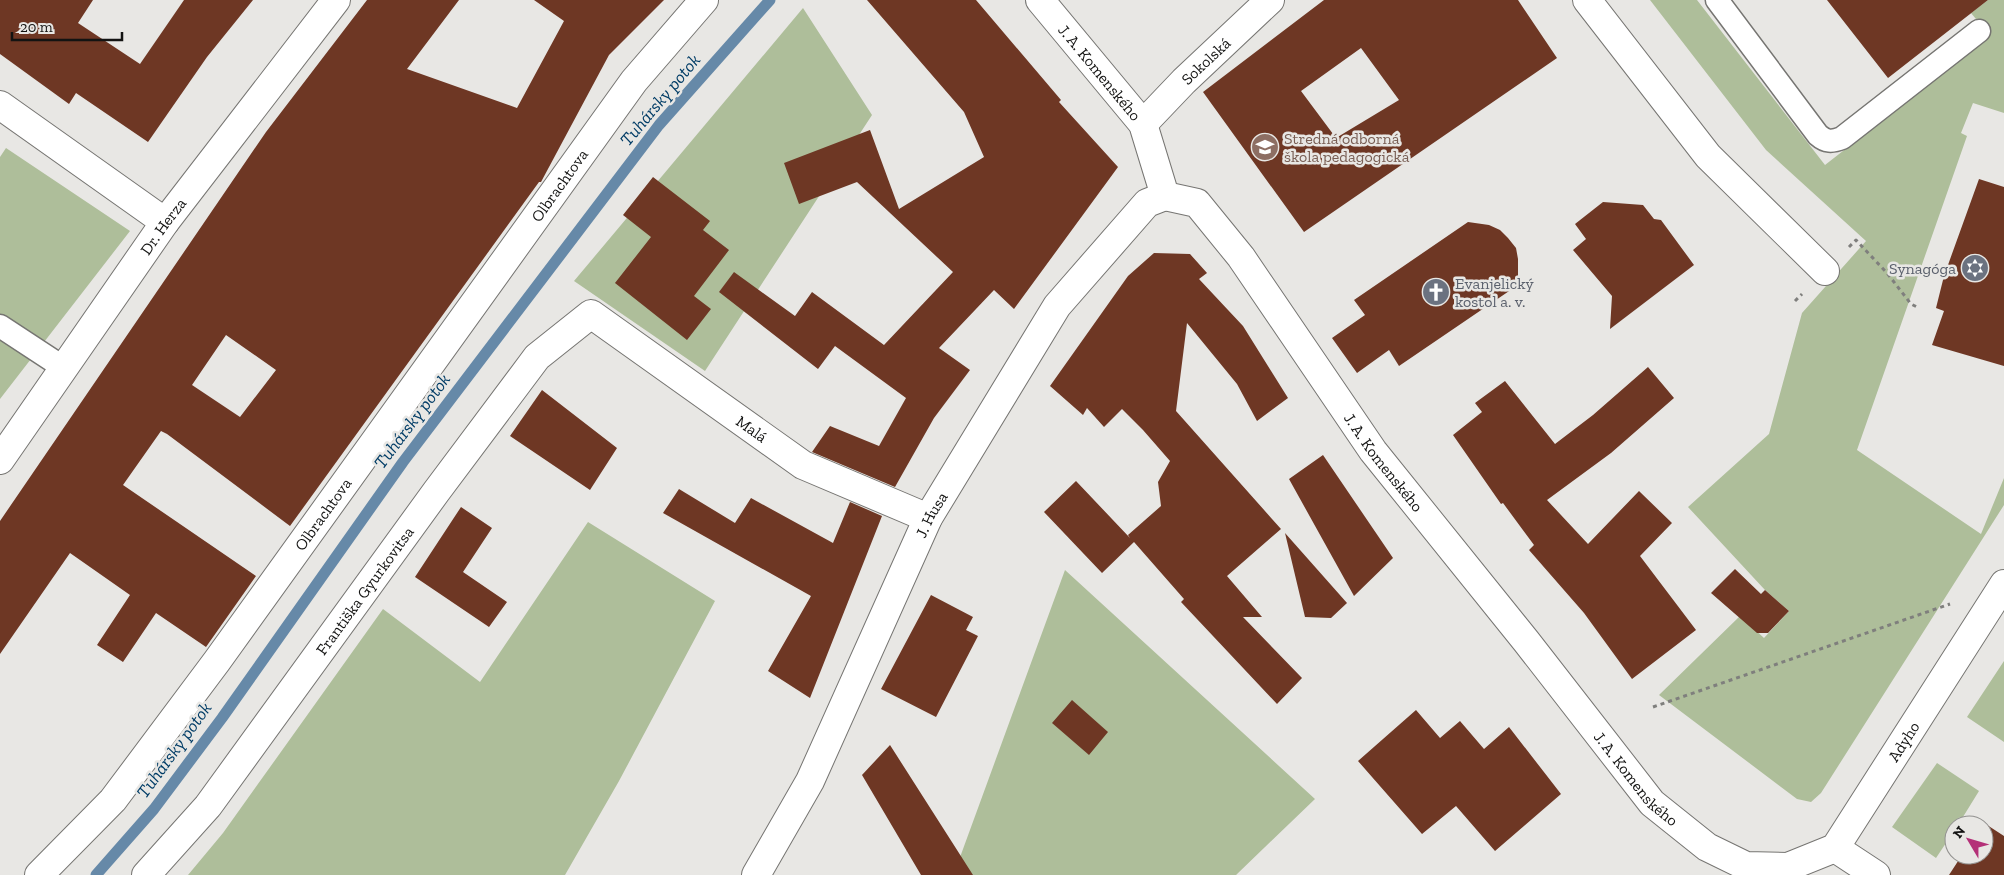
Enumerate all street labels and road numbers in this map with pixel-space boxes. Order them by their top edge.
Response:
street label: J. A. Komenského [1055,20,1145,124]
street label: Sokolská [1177,33,1234,88]
street label: Olbrachtova [527,145,592,225]
street label: Dr. Herza [136,194,190,258]
street label: J. A. Komenského [1340,409,1428,515]
street label: Malá [733,411,771,446]
street label: Olbrachtova [290,474,355,554]
street label: J. Husa [911,488,951,540]
street label: Františka Gyurkovitsa [312,522,417,658]
street label: Adyho [1883,718,1923,765]
street label: J. A. Komenského [1590,727,1682,830]

